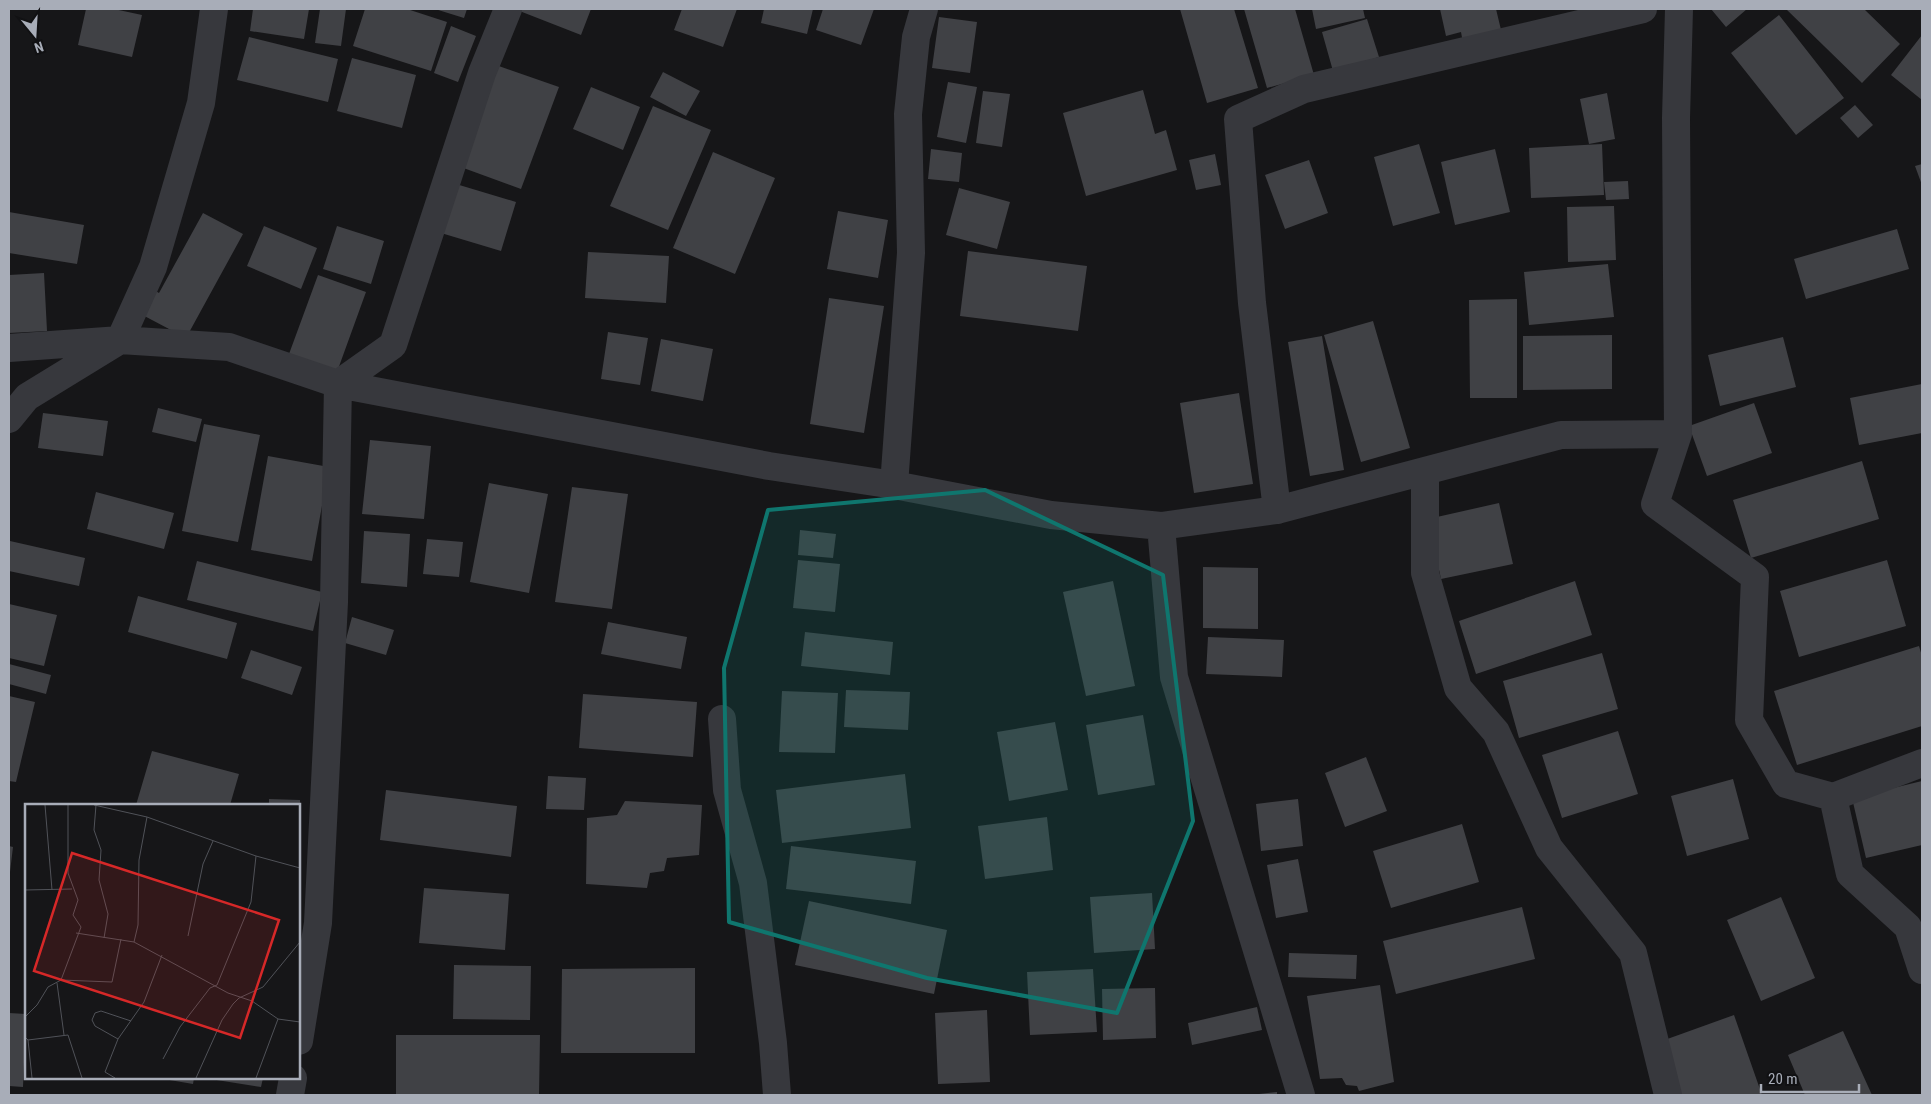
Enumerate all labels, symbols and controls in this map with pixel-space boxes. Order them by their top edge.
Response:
north arrow [10,10,60,60]
text: N [32,38,46,56]
inset map [25,804,300,1079]
scale bar [1761,1062,1858,1094]
text: 20 m [1768,1070,1798,1088]

